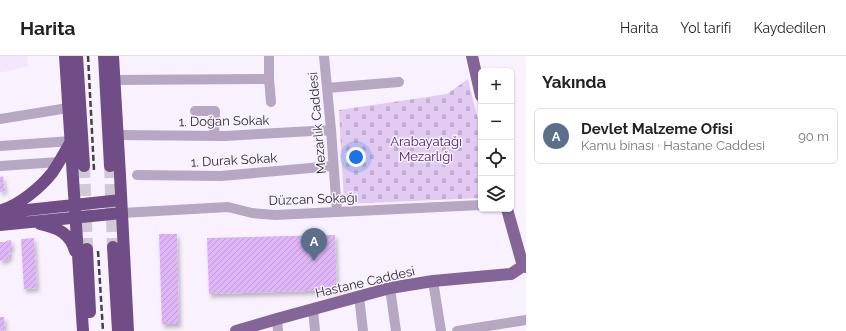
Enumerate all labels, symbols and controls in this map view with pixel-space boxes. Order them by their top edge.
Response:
text: Harita [20,17,75,39]
text: Harita [620,20,658,36]
text: Yol tarifi [680,20,731,36]
text: Kaydedilen [753,20,826,36]
map controls [478,68,514,212]
button: + [478,68,514,104]
street label: Mezarlık Caddesi [305,71,329,175]
text: Yakında [542,72,606,92]
button: − [478,104,514,140]
street label: 1. Doğan Sokak [178,113,270,129]
text: Devlet Malzeme Ofisi [581,120,733,138]
text: A [552,129,560,144]
text: 90 m [798,129,829,144]
park label: Arabayatağı Mezarlığı [390,134,462,164]
text: Kamu binası · Hastane Caddesi [581,138,765,153]
button: locate [478,140,514,176]
your location [346,147,366,167]
street label: 1. Durak Sokak [190,150,278,170]
button: layers [478,176,514,212]
street label: Düzcan Sokağı [268,190,358,208]
pin: A [301,228,327,261]
street label: Hastane Caddesi [314,263,416,301]

